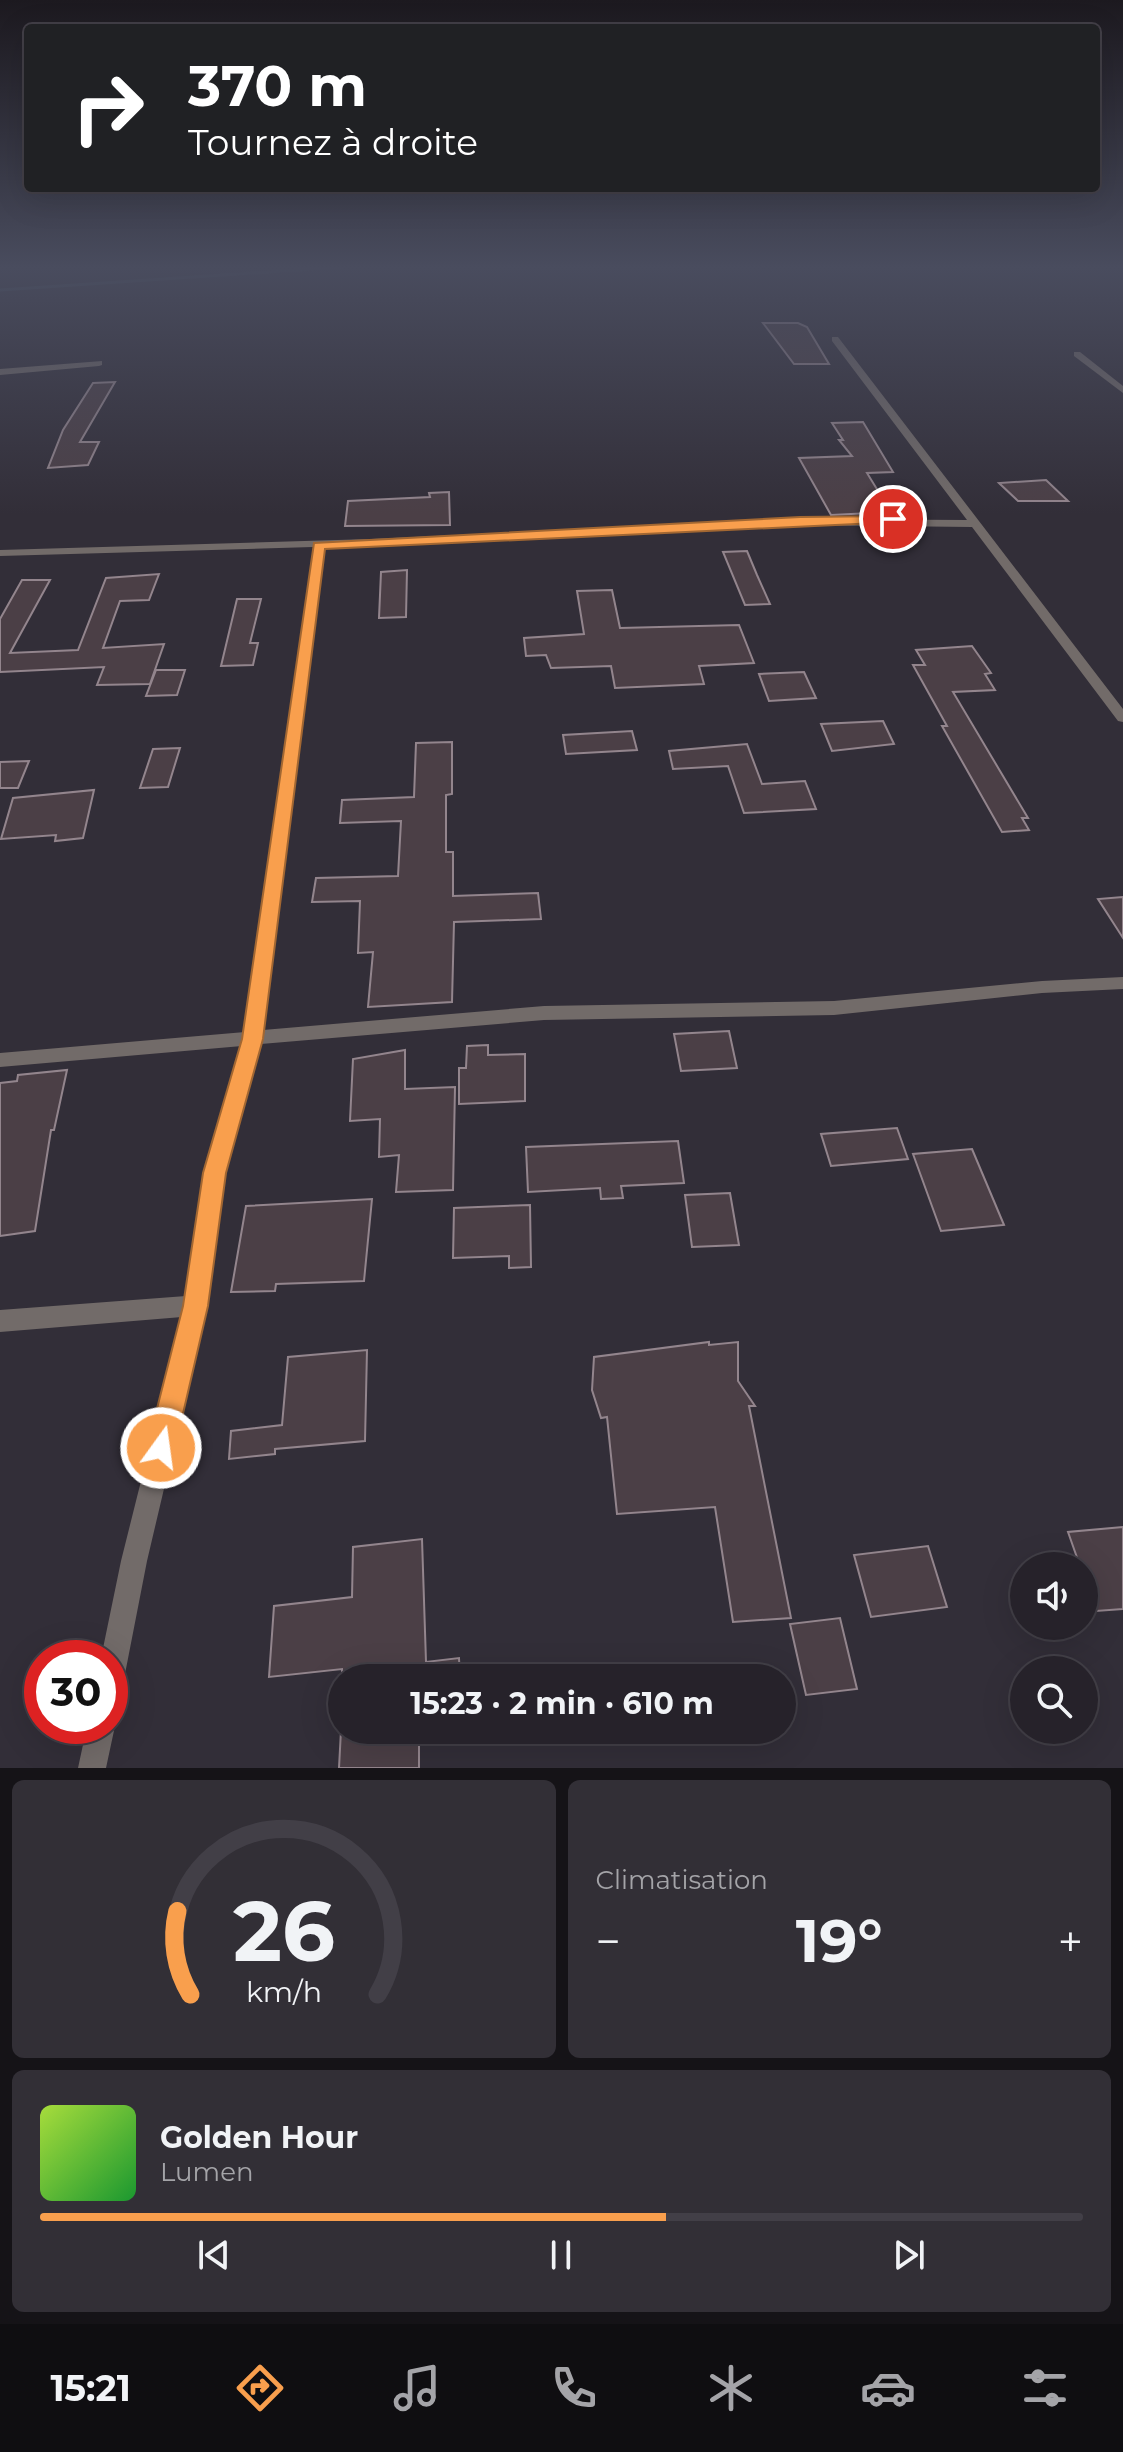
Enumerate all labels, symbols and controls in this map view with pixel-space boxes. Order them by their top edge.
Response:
text: 370 m [188,52,367,120]
icon: right [56,56,160,160]
text: Tournez à droite [188,120,478,164]
pin [859,485,927,553]
icon: arrive [871,497,915,541]
position arrow [119,1406,203,1490]
map controls [1010,1552,1098,1744]
button: sound [1010,1552,1098,1640]
speed limit sign: 30 [24,1640,128,1744]
button: search [1010,1656,1098,1744]
text: 15:23 · 2 min · 610 m [410,1685,714,1722]
text: Climatisation [596,1864,768,1896]
text: 26 [233,1880,335,1982]
text: 19° [796,1904,883,1977]
text: − [596,1914,621,1968]
text: + [1058,1914,1083,1968]
text: km/h [246,1974,322,2009]
text: Golden Hour [160,2119,358,2156]
text: Lumen [160,2156,253,2188]
icon: previous [192,2233,236,2277]
icon: pause [539,2233,583,2277]
icon: next [887,2233,931,2277]
icon: directions [232,2360,288,2416]
icon: music [389,2360,445,2416]
icon: phone [546,2360,602,2416]
icon: climate [703,2360,759,2416]
icon: car [860,2360,916,2416]
icon: filters [1017,2360,1073,2416]
text: 15:21 [50,2366,131,2410]

